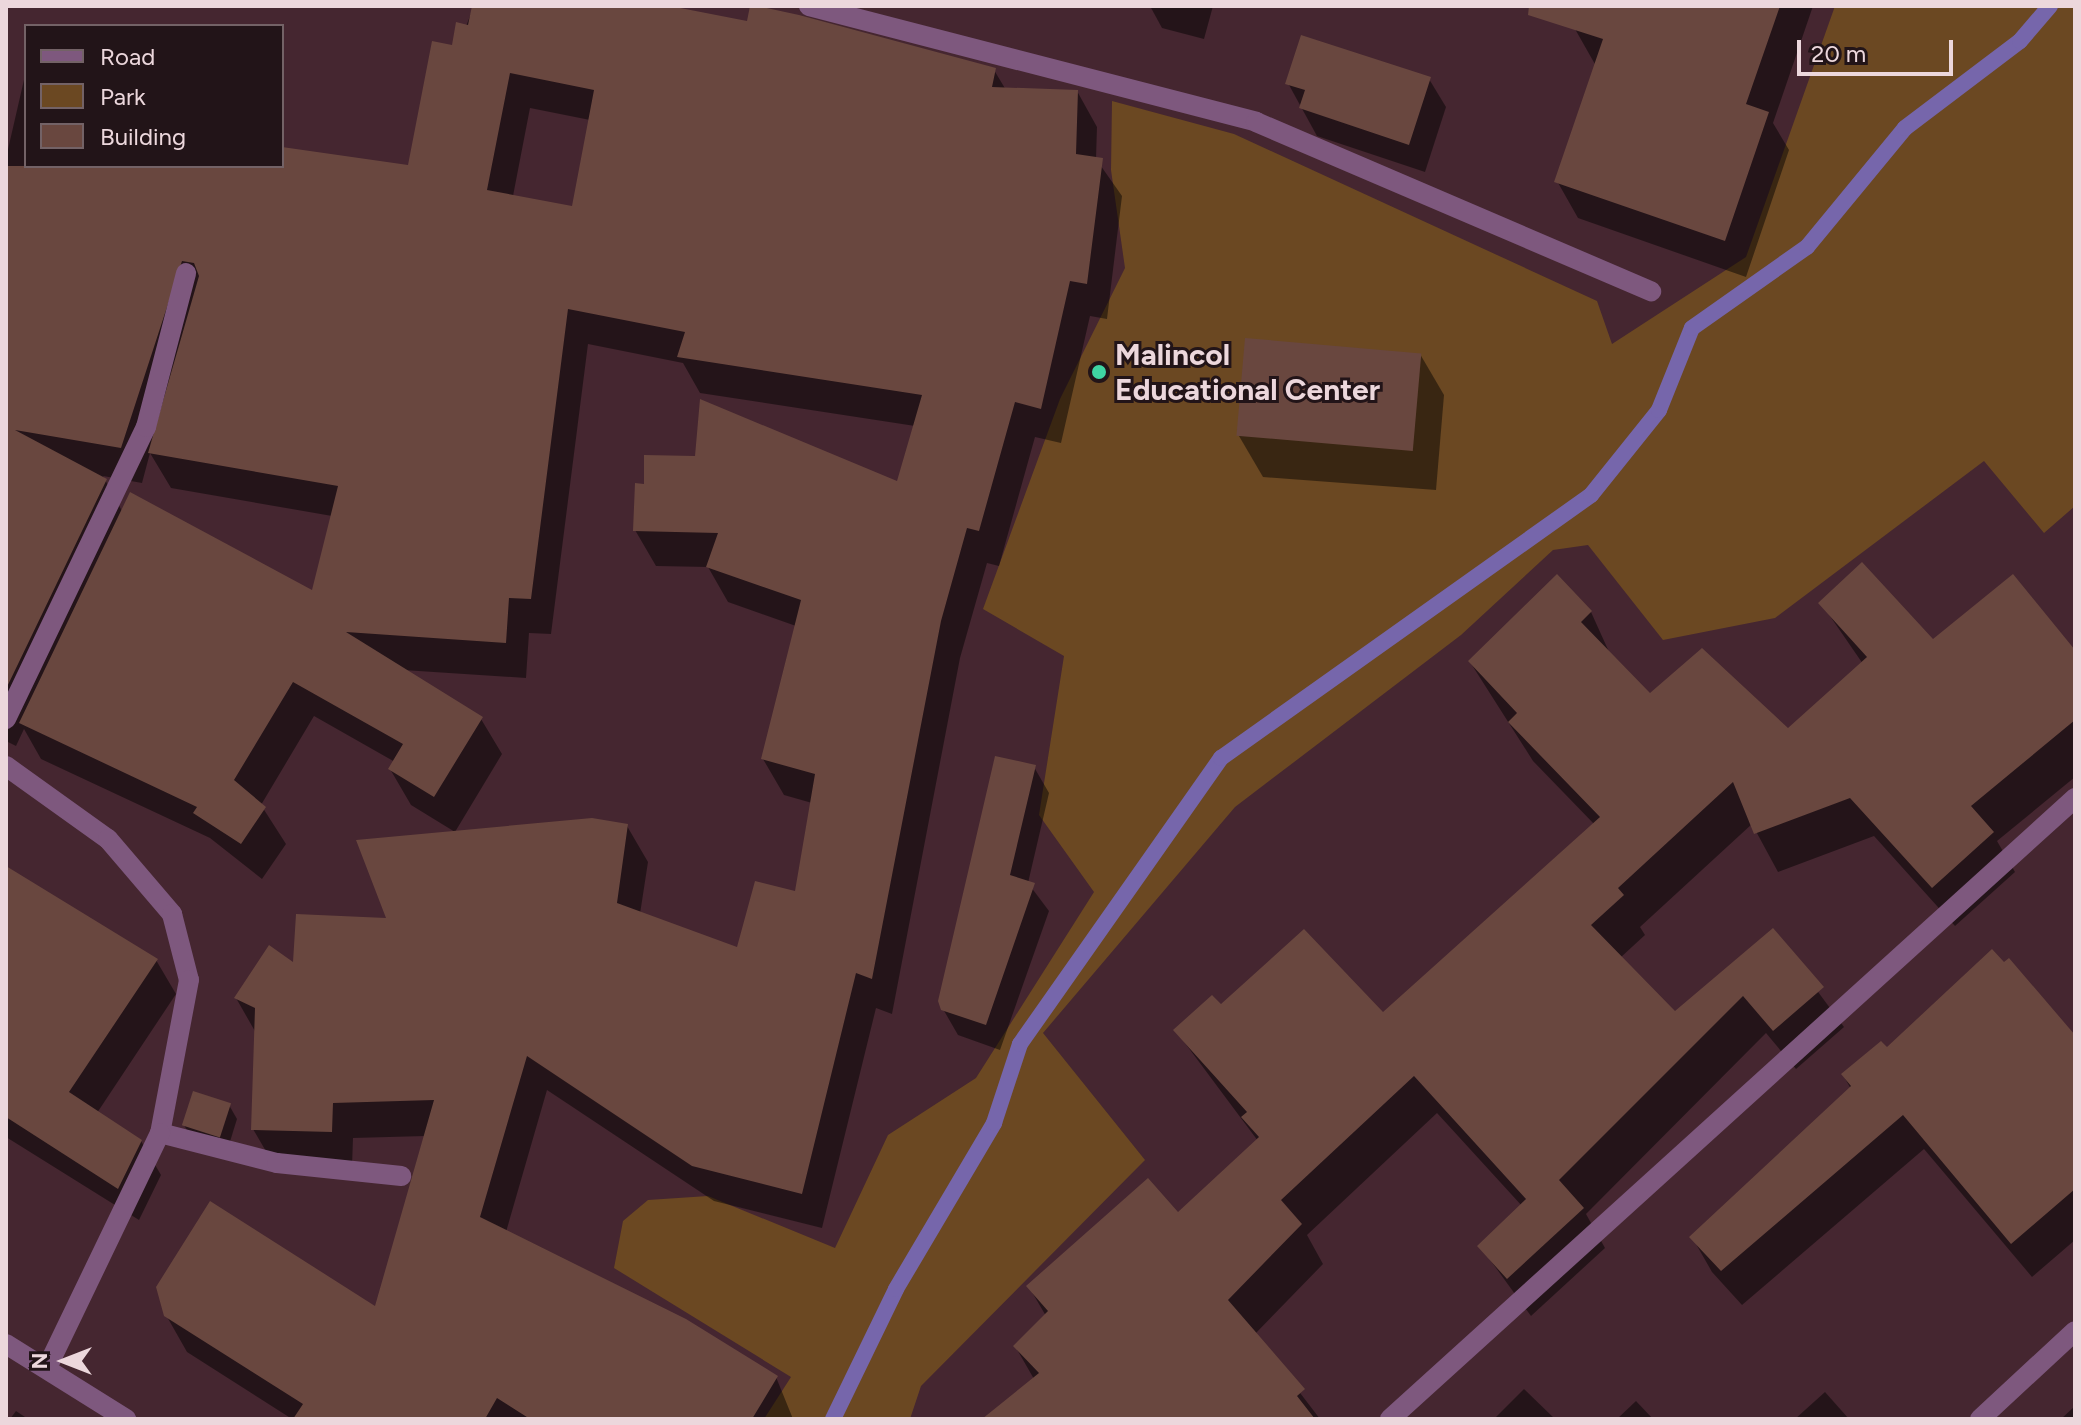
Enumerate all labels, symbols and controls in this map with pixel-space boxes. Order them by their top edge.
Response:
legend [24,24,284,168]
scale bar [1801,24,1957,74]
text: 20 m [1811,39,1866,68]
text: Road [100,42,155,71]
text: Park [100,82,146,111]
text: Building [100,122,186,151]
place label: Malincol Educational Center [1115,337,1380,408]
marker: Malincol Educational Center [1090,363,1108,381]
north arrow [24,1321,104,1401]
text: N [26,1353,53,1370]

